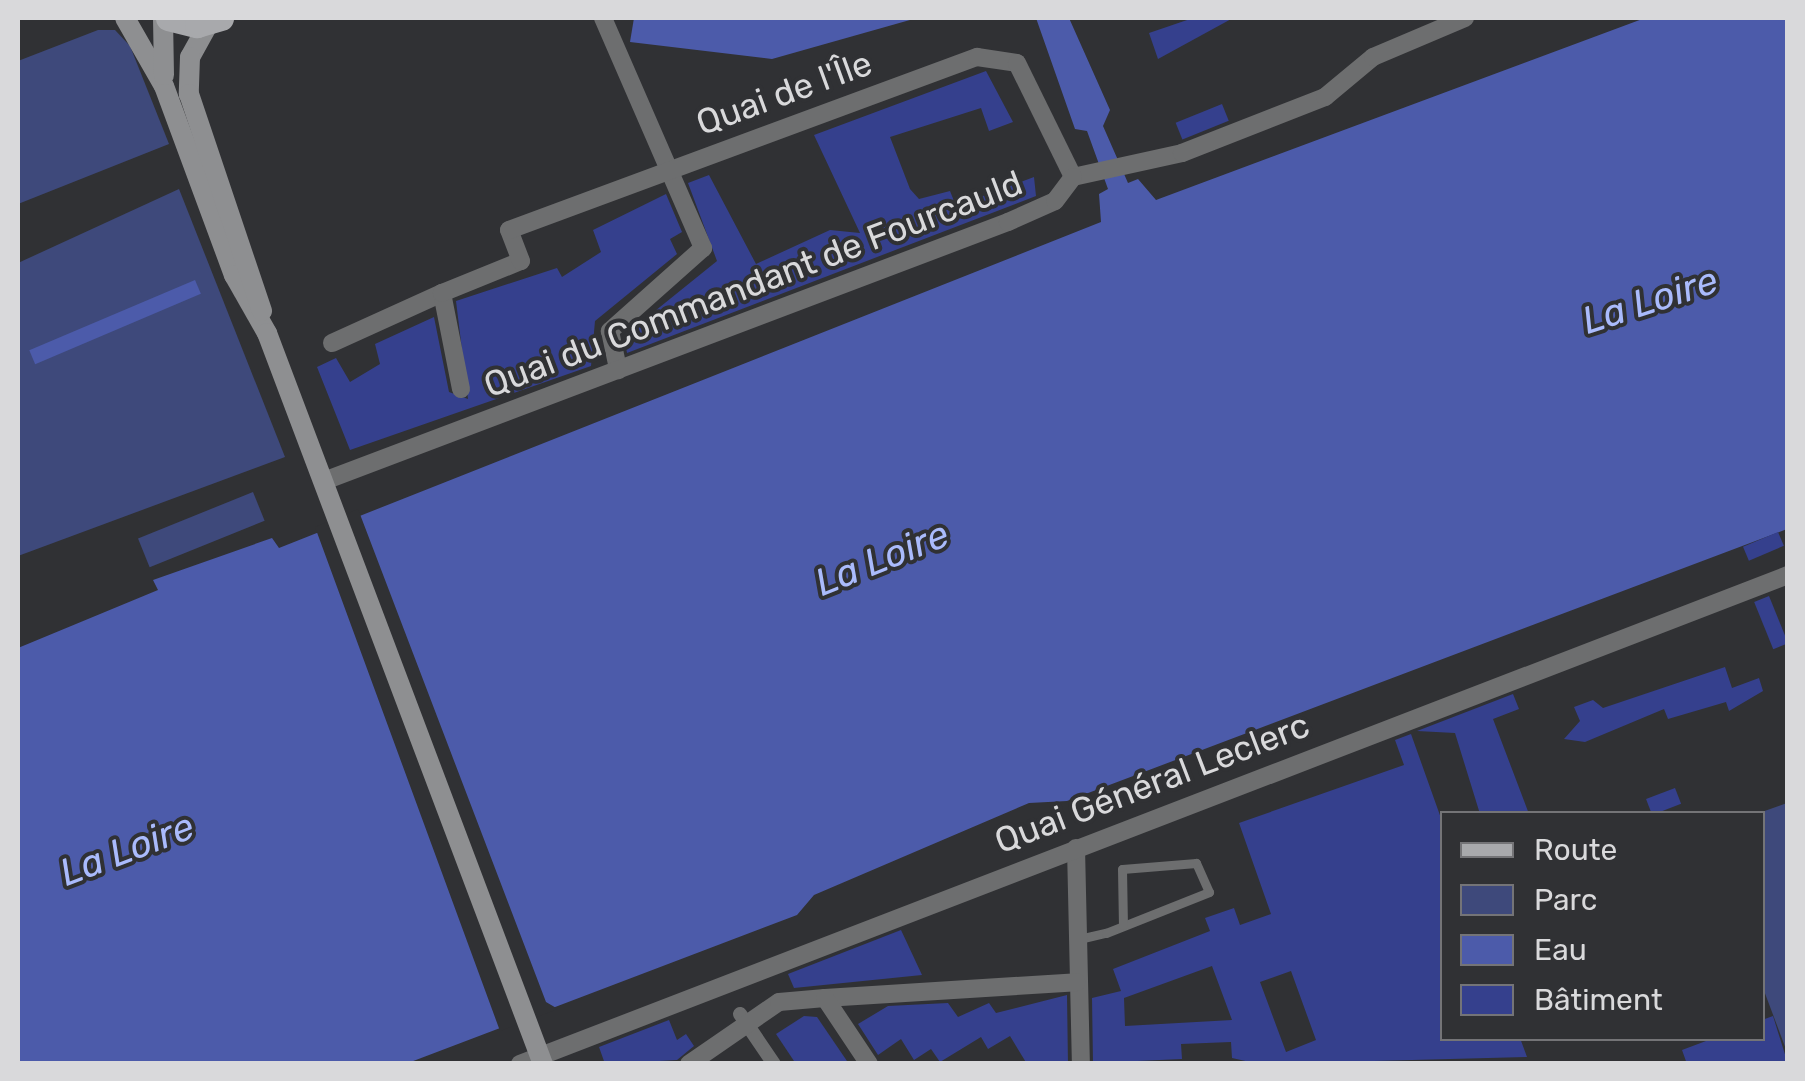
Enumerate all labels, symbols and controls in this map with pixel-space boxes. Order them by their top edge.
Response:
street label: Quai de l'Île [690,42,878,144]
street label: Quai du Commandant de Fourcauld [478,162,1028,406]
water label: La Loire [1576,258,1724,344]
water label: La Loire [809,512,955,606]
street label: Quai Général Leclerc [989,704,1315,862]
water label: La Loire [54,804,200,896]
legend [1440,811,1765,1041]
text: Route [1534,832,1617,868]
text: Parc [1534,882,1597,918]
text: Eau [1534,932,1587,968]
text: Bâtiment [1534,982,1663,1018]

